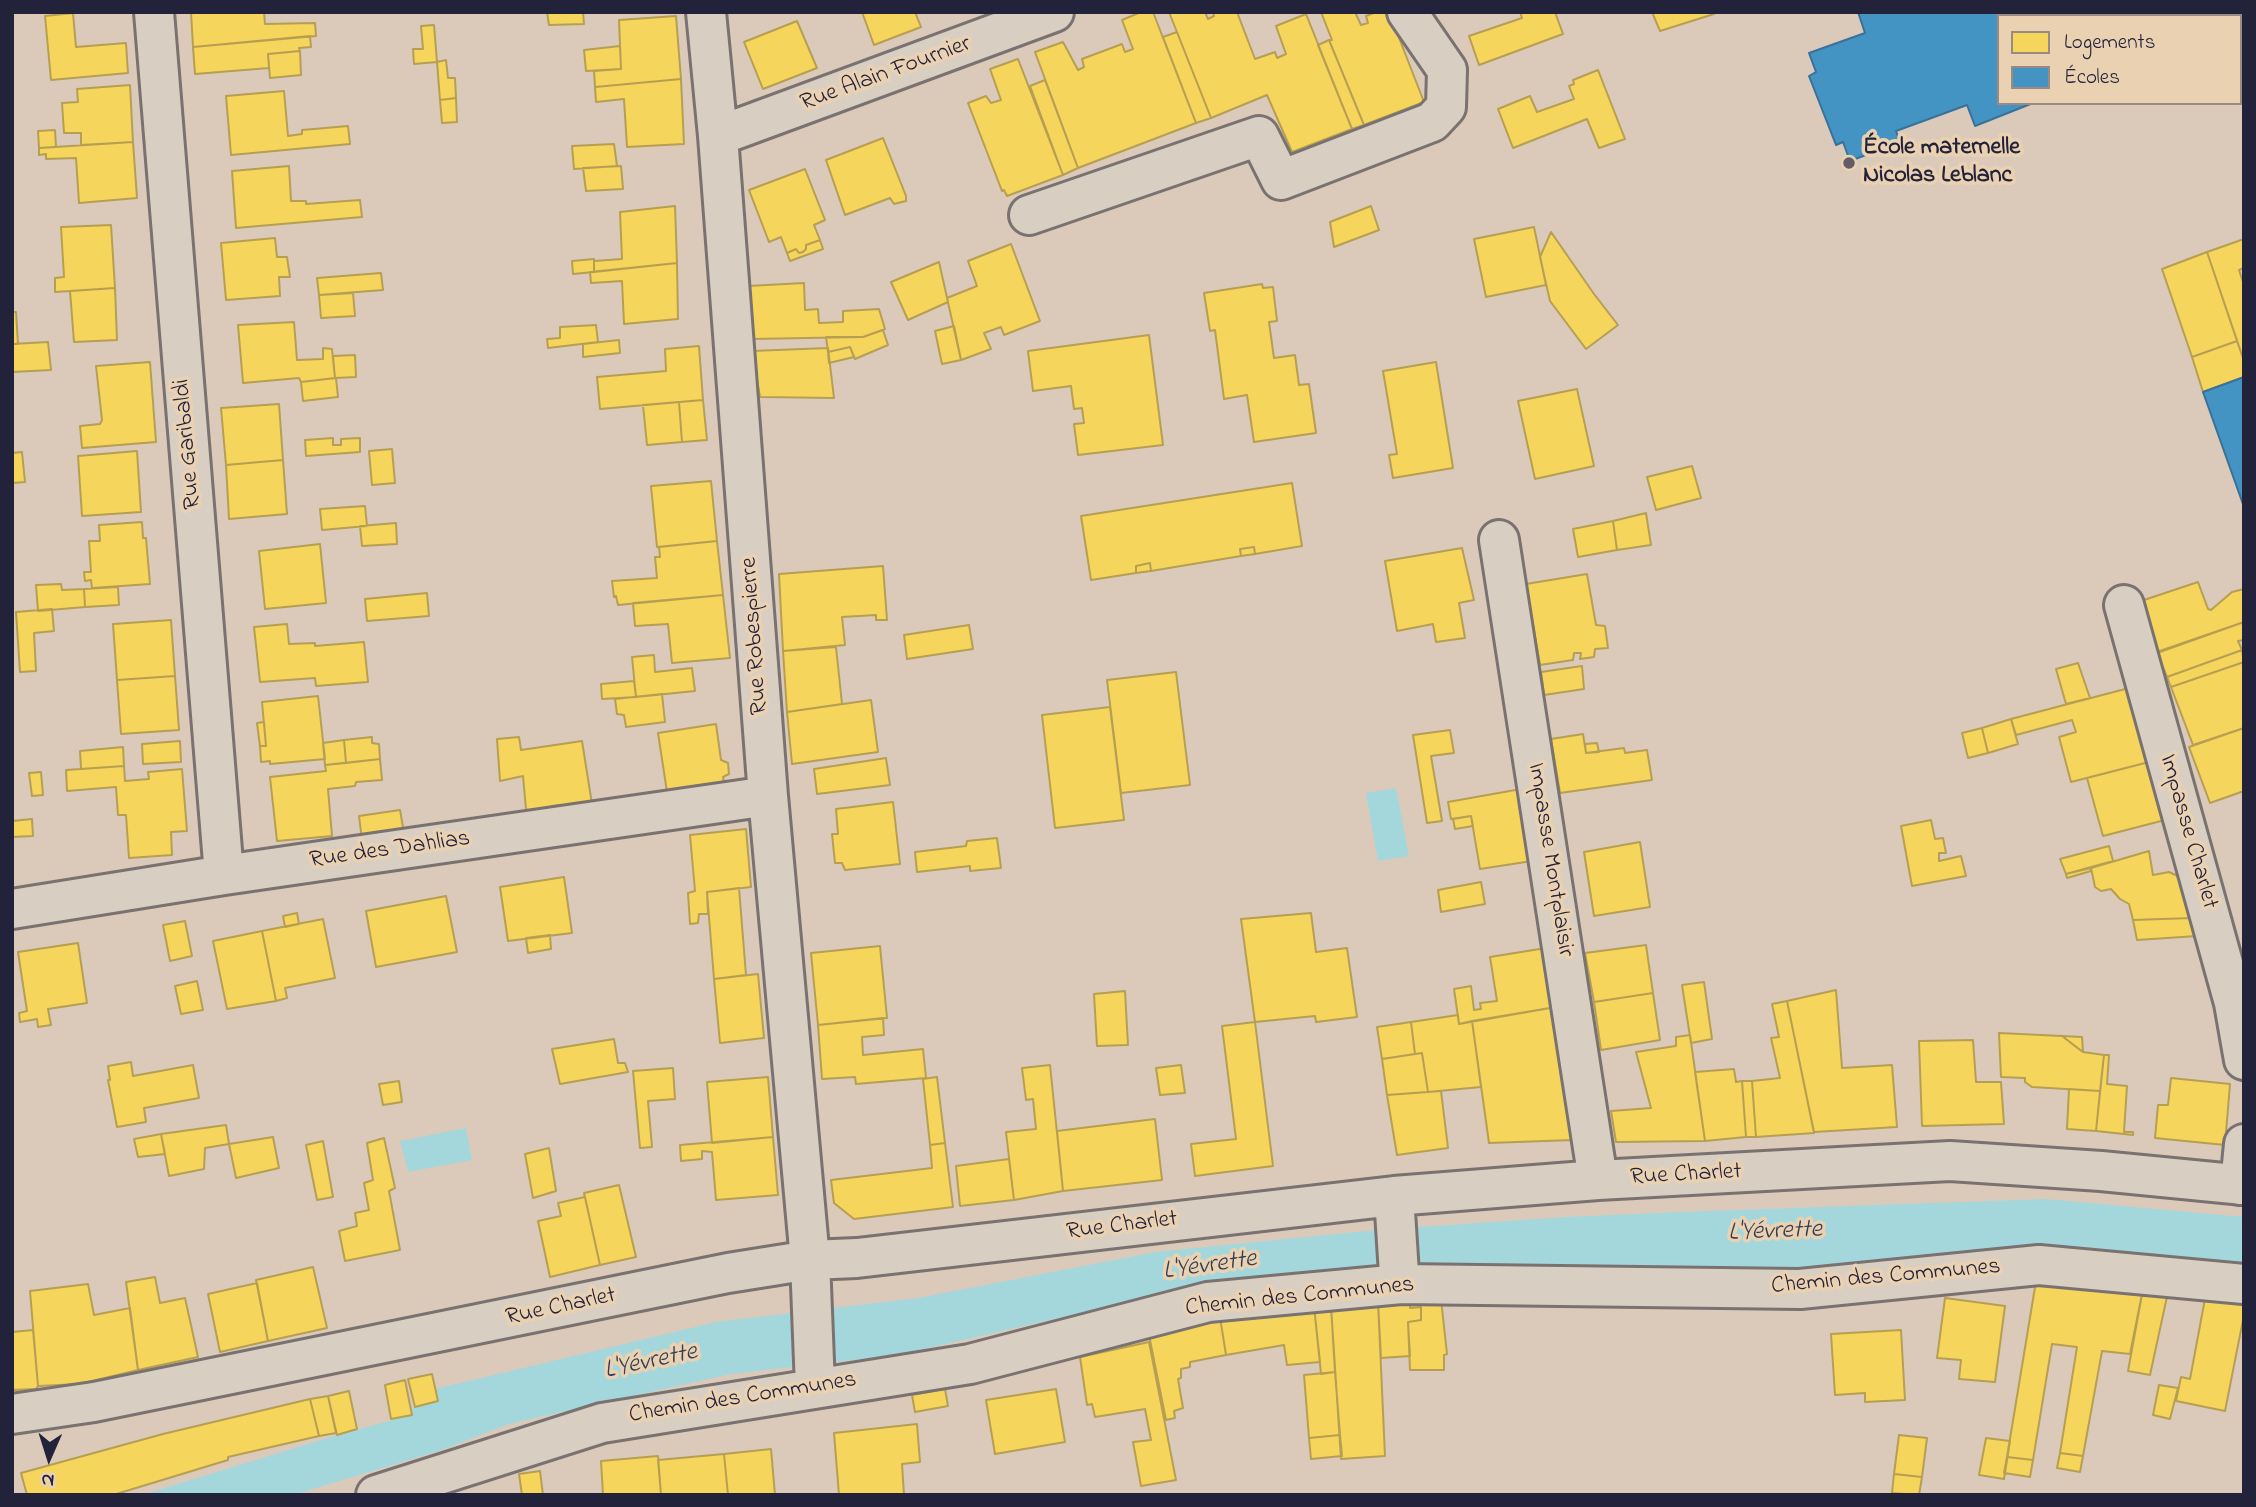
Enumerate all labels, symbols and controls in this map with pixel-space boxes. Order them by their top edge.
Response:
legend [1997,14,2242,105]
text: Logements [2064,28,2155,58]
street label: Rue Alain Fournier [797,31,975,119]
text: Écoles [2064,63,2120,93]
place label: École maternelle Nicolas Leblanc [1863,135,2020,191]
marker: École maternelle Nicolas Leblanc [1841,155,1857,171]
street label: Rue Garibaldi [169,378,209,510]
street label: Rue Robespierre [736,556,776,716]
street label: Impasse Charlet [2151,751,2223,913]
street label: Impasse Montplaisir [1519,761,1579,959]
street label: Rue des Dahlias [308,825,472,877]
street label: Rue Charlet [1630,1159,1742,1193]
street label: Rue Charlet [1065,1206,1179,1248]
water label: L'Yévrette [1727,1216,1823,1250]
water label: L'Yévrette [1161,1245,1259,1289]
street label: Chemin des Communes [1770,1254,2002,1302]
street label: Chemin des Communes [1184,1272,1416,1324]
street label: Rue Charlet [503,1282,619,1334]
water label: L'Yévrette [602,1338,700,1388]
street label: Chemin des Communes [627,1367,859,1431]
north arrow [14,1423,84,1493]
text: N [41,1466,55,1493]

